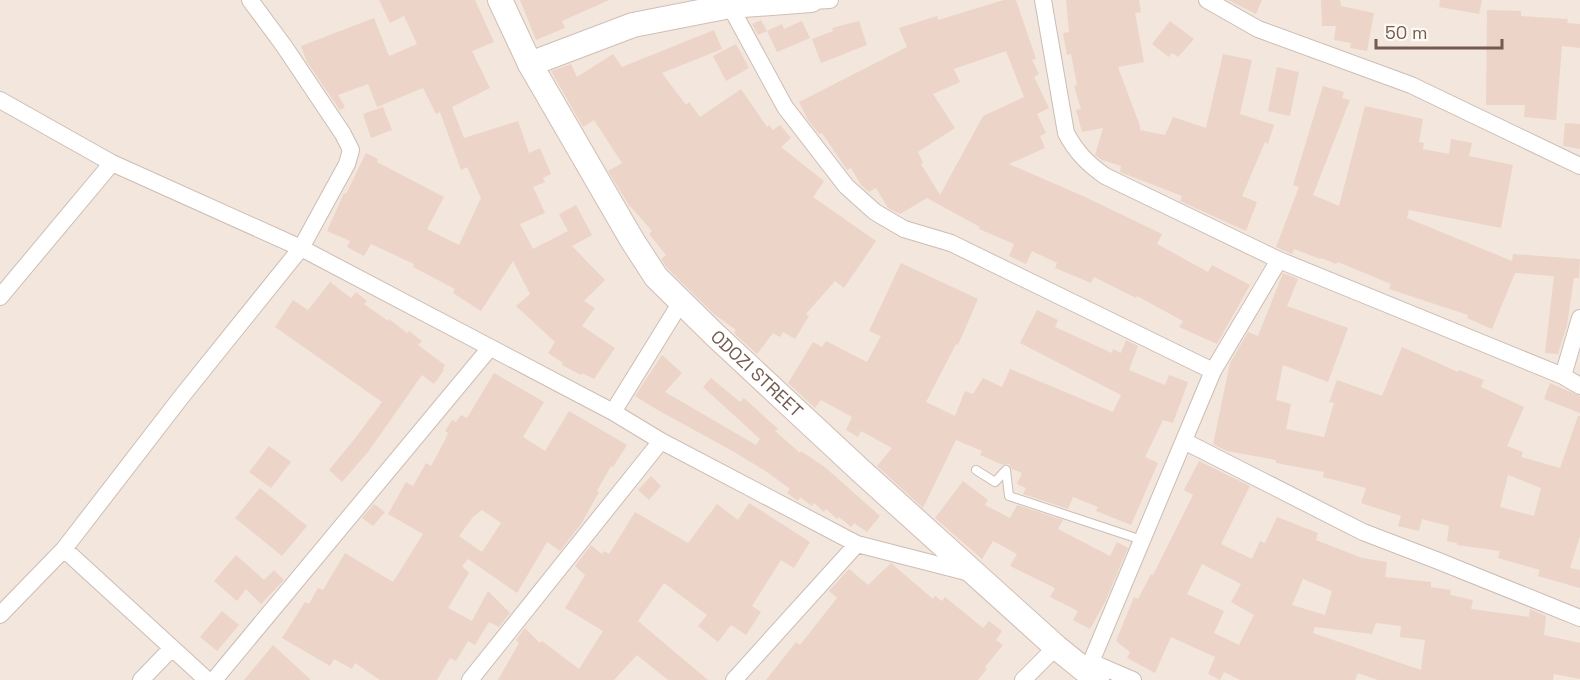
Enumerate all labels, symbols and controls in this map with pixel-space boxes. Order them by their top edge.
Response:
scale bar [1376,12,1502,50]
text: 50 m [1385,21,1427,44]
street label: ODOZI STREET [706,325,808,422]

